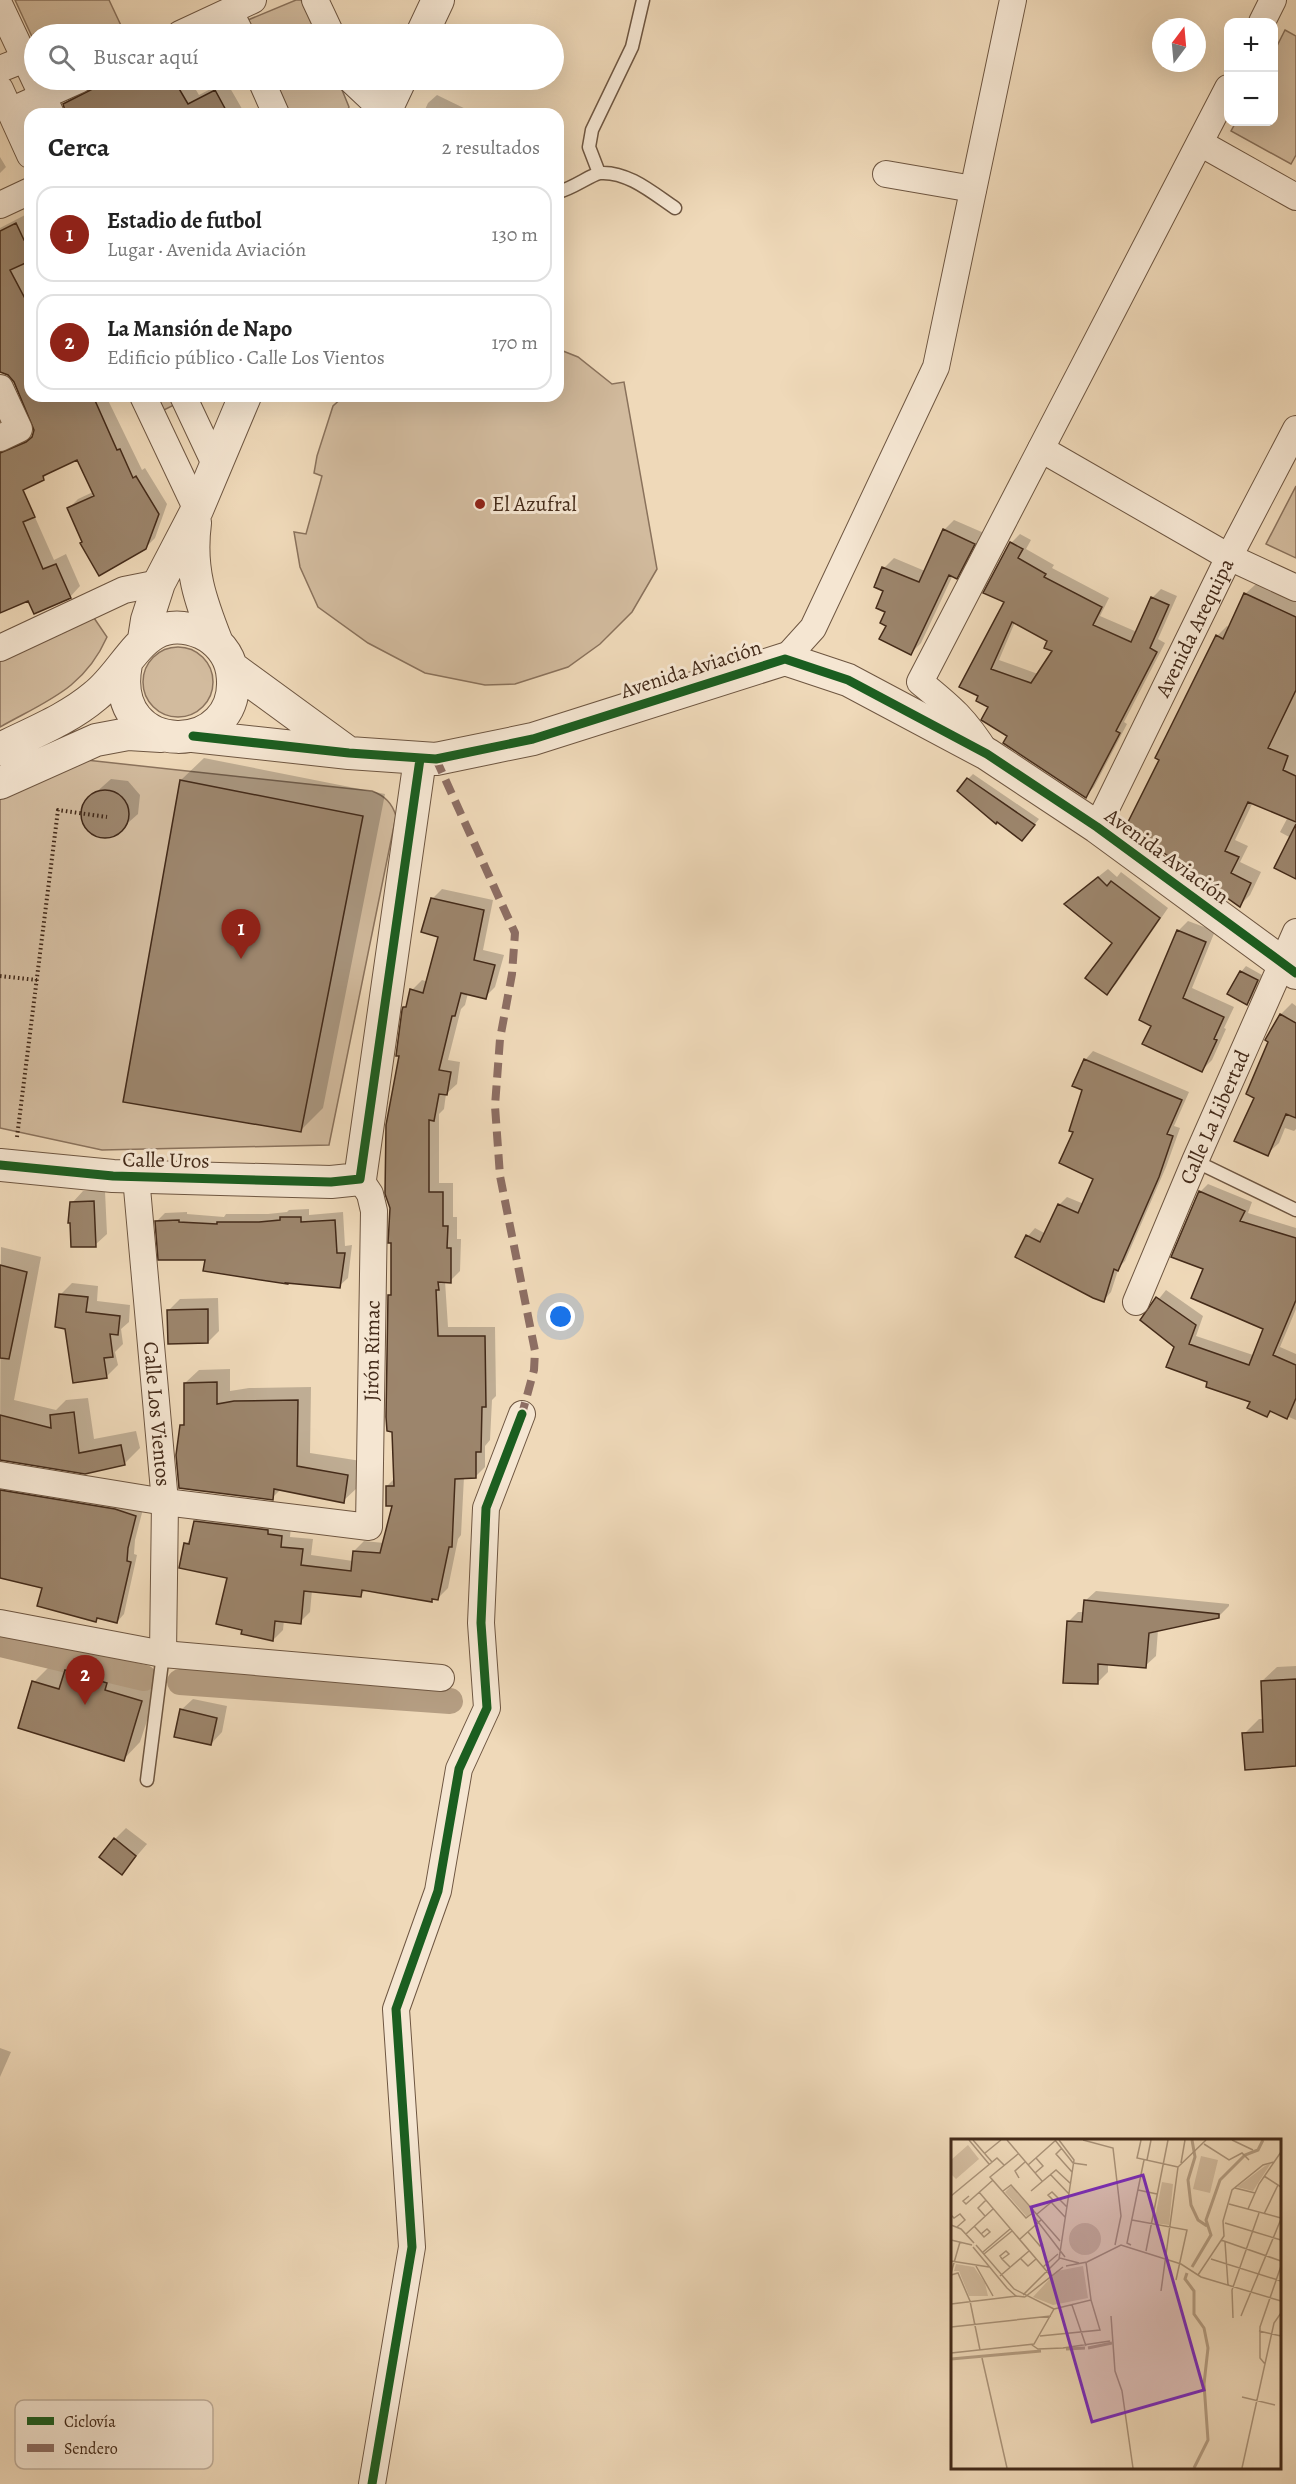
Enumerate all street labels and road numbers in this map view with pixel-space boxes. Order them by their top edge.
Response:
street label: Avenida Arequipa [1148,553,1240,703]
street label: Avenida Aviación [616,633,765,705]
street label: Avenida Aviación [1099,801,1235,910]
street label: Calle La Libertad [1173,1045,1257,1188]
street label: Calle Uros [122,1145,210,1175]
street label: Jirón Rímac [357,1300,387,1402]
street label: Calle Los Vientos [137,1340,178,1488]

